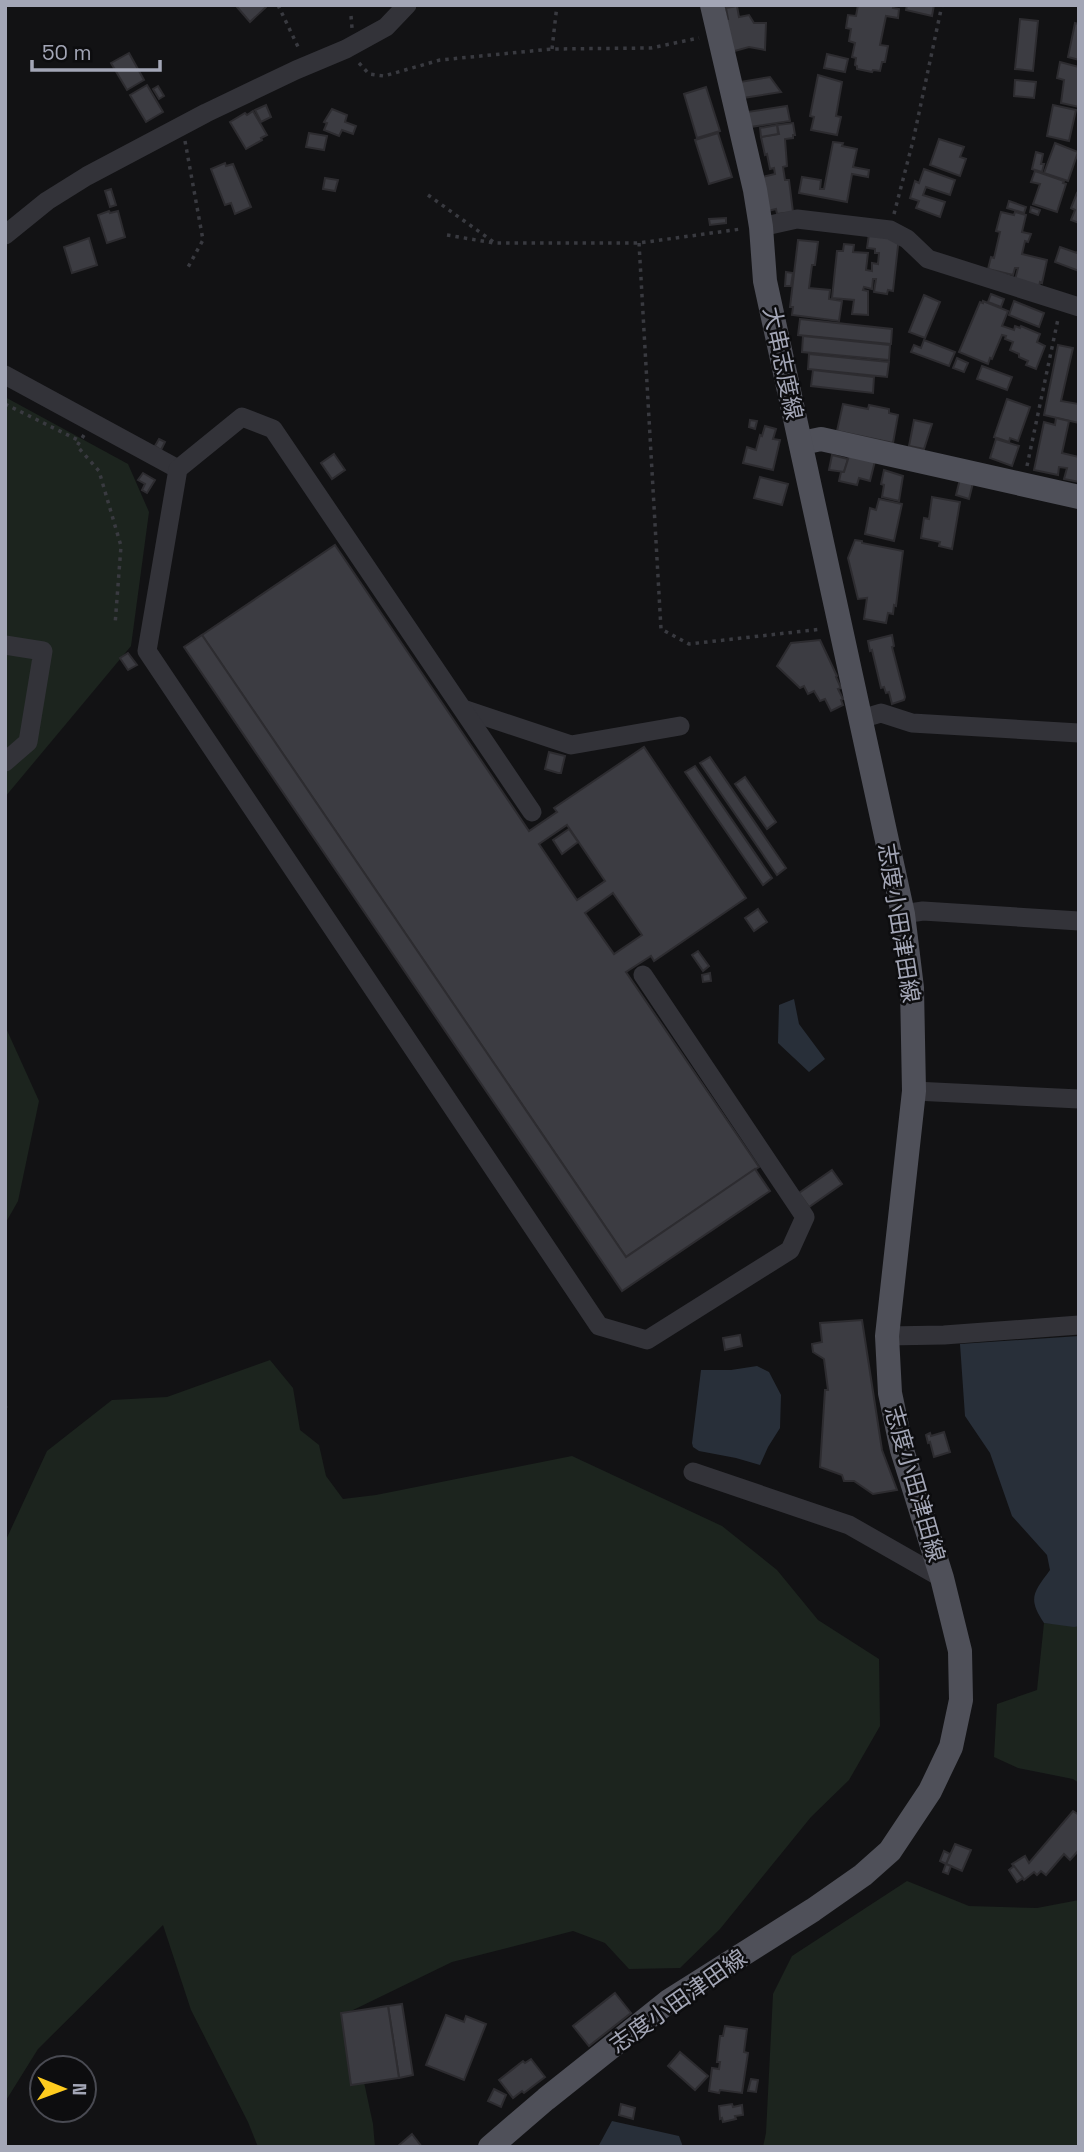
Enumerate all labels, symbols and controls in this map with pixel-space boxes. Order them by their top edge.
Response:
scale bar [32,28,159,72]
text: 50 m [42,39,92,66]
street label: 大串志度線 [756,304,810,422]
street label: 志度小田津田線 [872,841,926,1005]
street label: 志度小田津田線 [878,1402,952,1566]
street label: 志度小田津田線 [603,1943,753,2059]
north arrow [28,2054,98,2124]
text: N [67,2083,92,2096]

